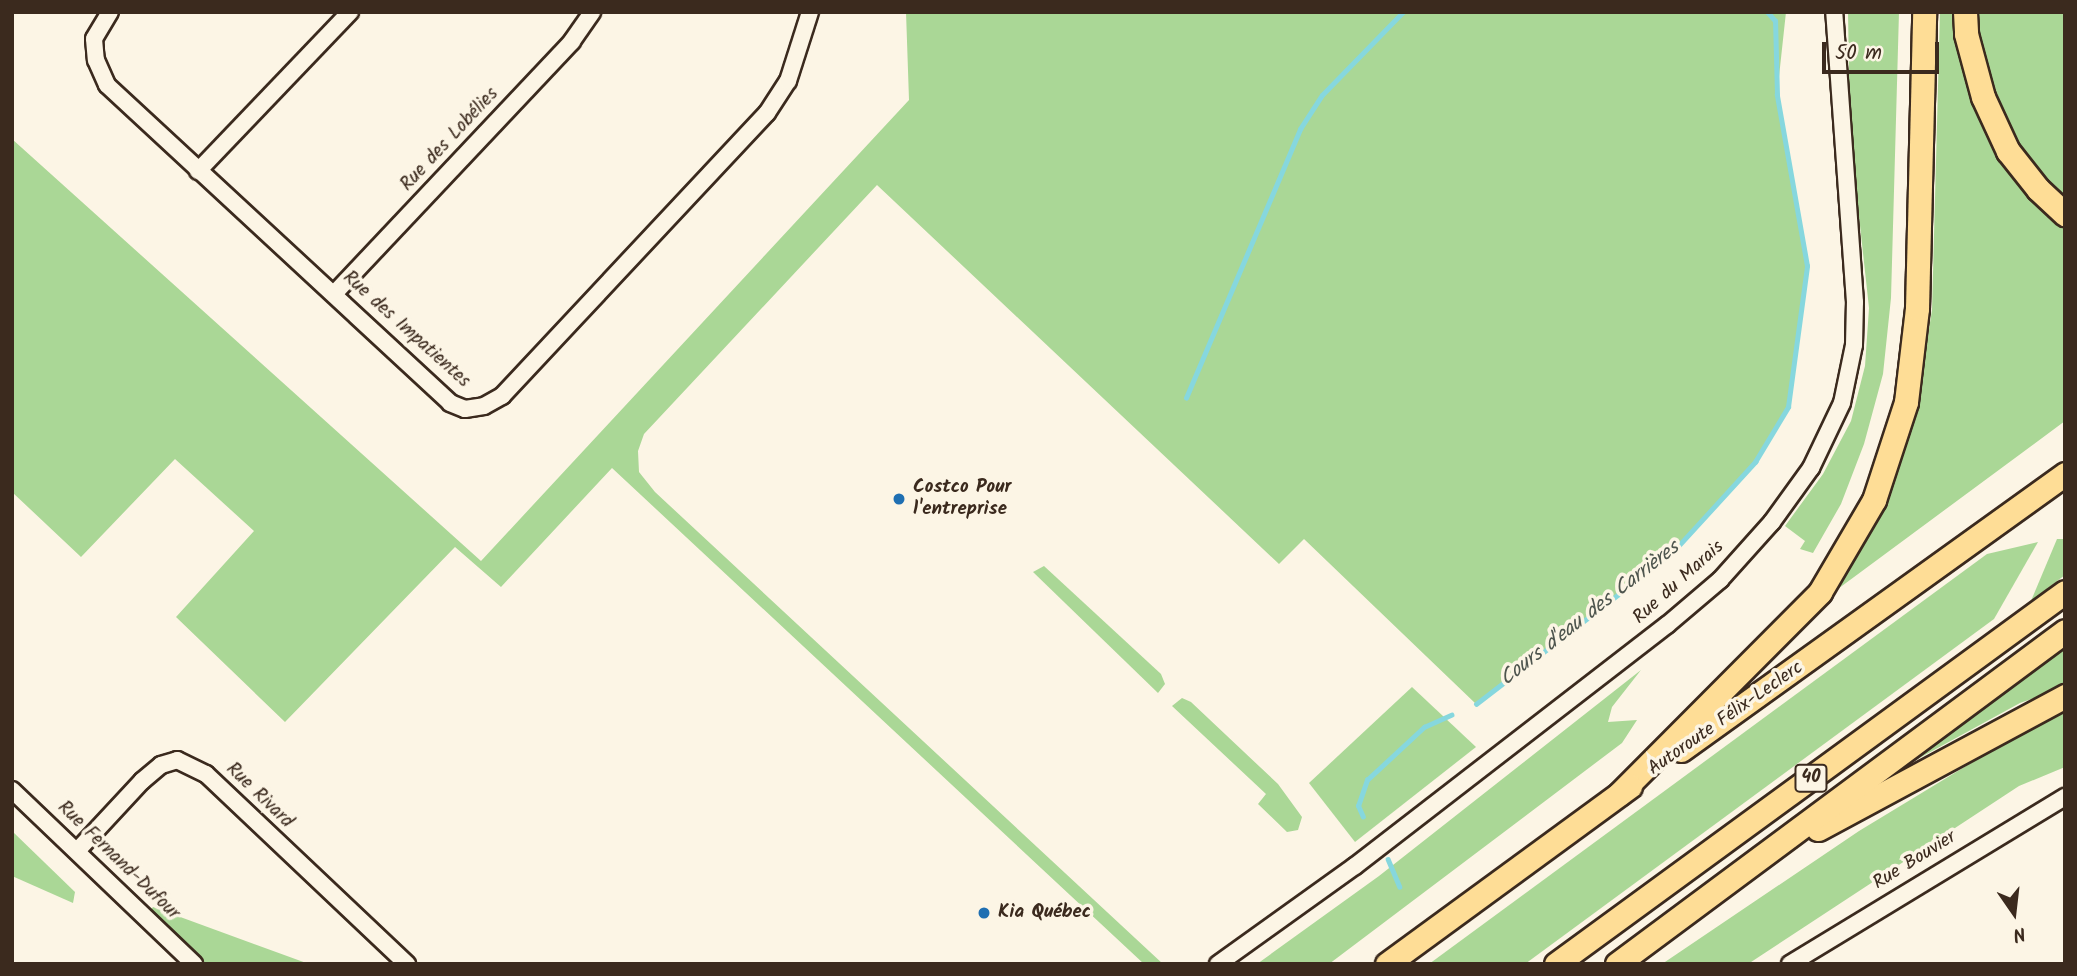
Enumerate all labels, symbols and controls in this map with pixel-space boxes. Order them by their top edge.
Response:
scale bar [1825,28,1942,72]
text: 50 m [1835,37,1882,70]
street label: Rue des Lobélies [396,83,504,197]
street label: Rue des Impatientes [338,267,474,393]
place label: Costco Pour l'entreprise [913,477,1011,521]
marker: Costco Pour l'entreprise [891,491,907,507]
water label: Cours d'eau des Carrières [1495,536,1685,692]
street label: Rue du Marais [1629,536,1729,630]
street label: Autoroute Félix-Leclerc [1644,657,1808,781]
street label: Rue Rivard [221,758,297,834]
road number: 40 [1794,764,1828,792]
street label: Rue Fernand-Dufour [52,797,184,925]
street label: Rue Bouvier [1869,827,1961,895]
north arrow [1979,878,2049,948]
place label: Kia Québec [998,902,1091,924]
marker: Kia Québec [976,905,992,921]
text: N [2010,917,2029,949]

